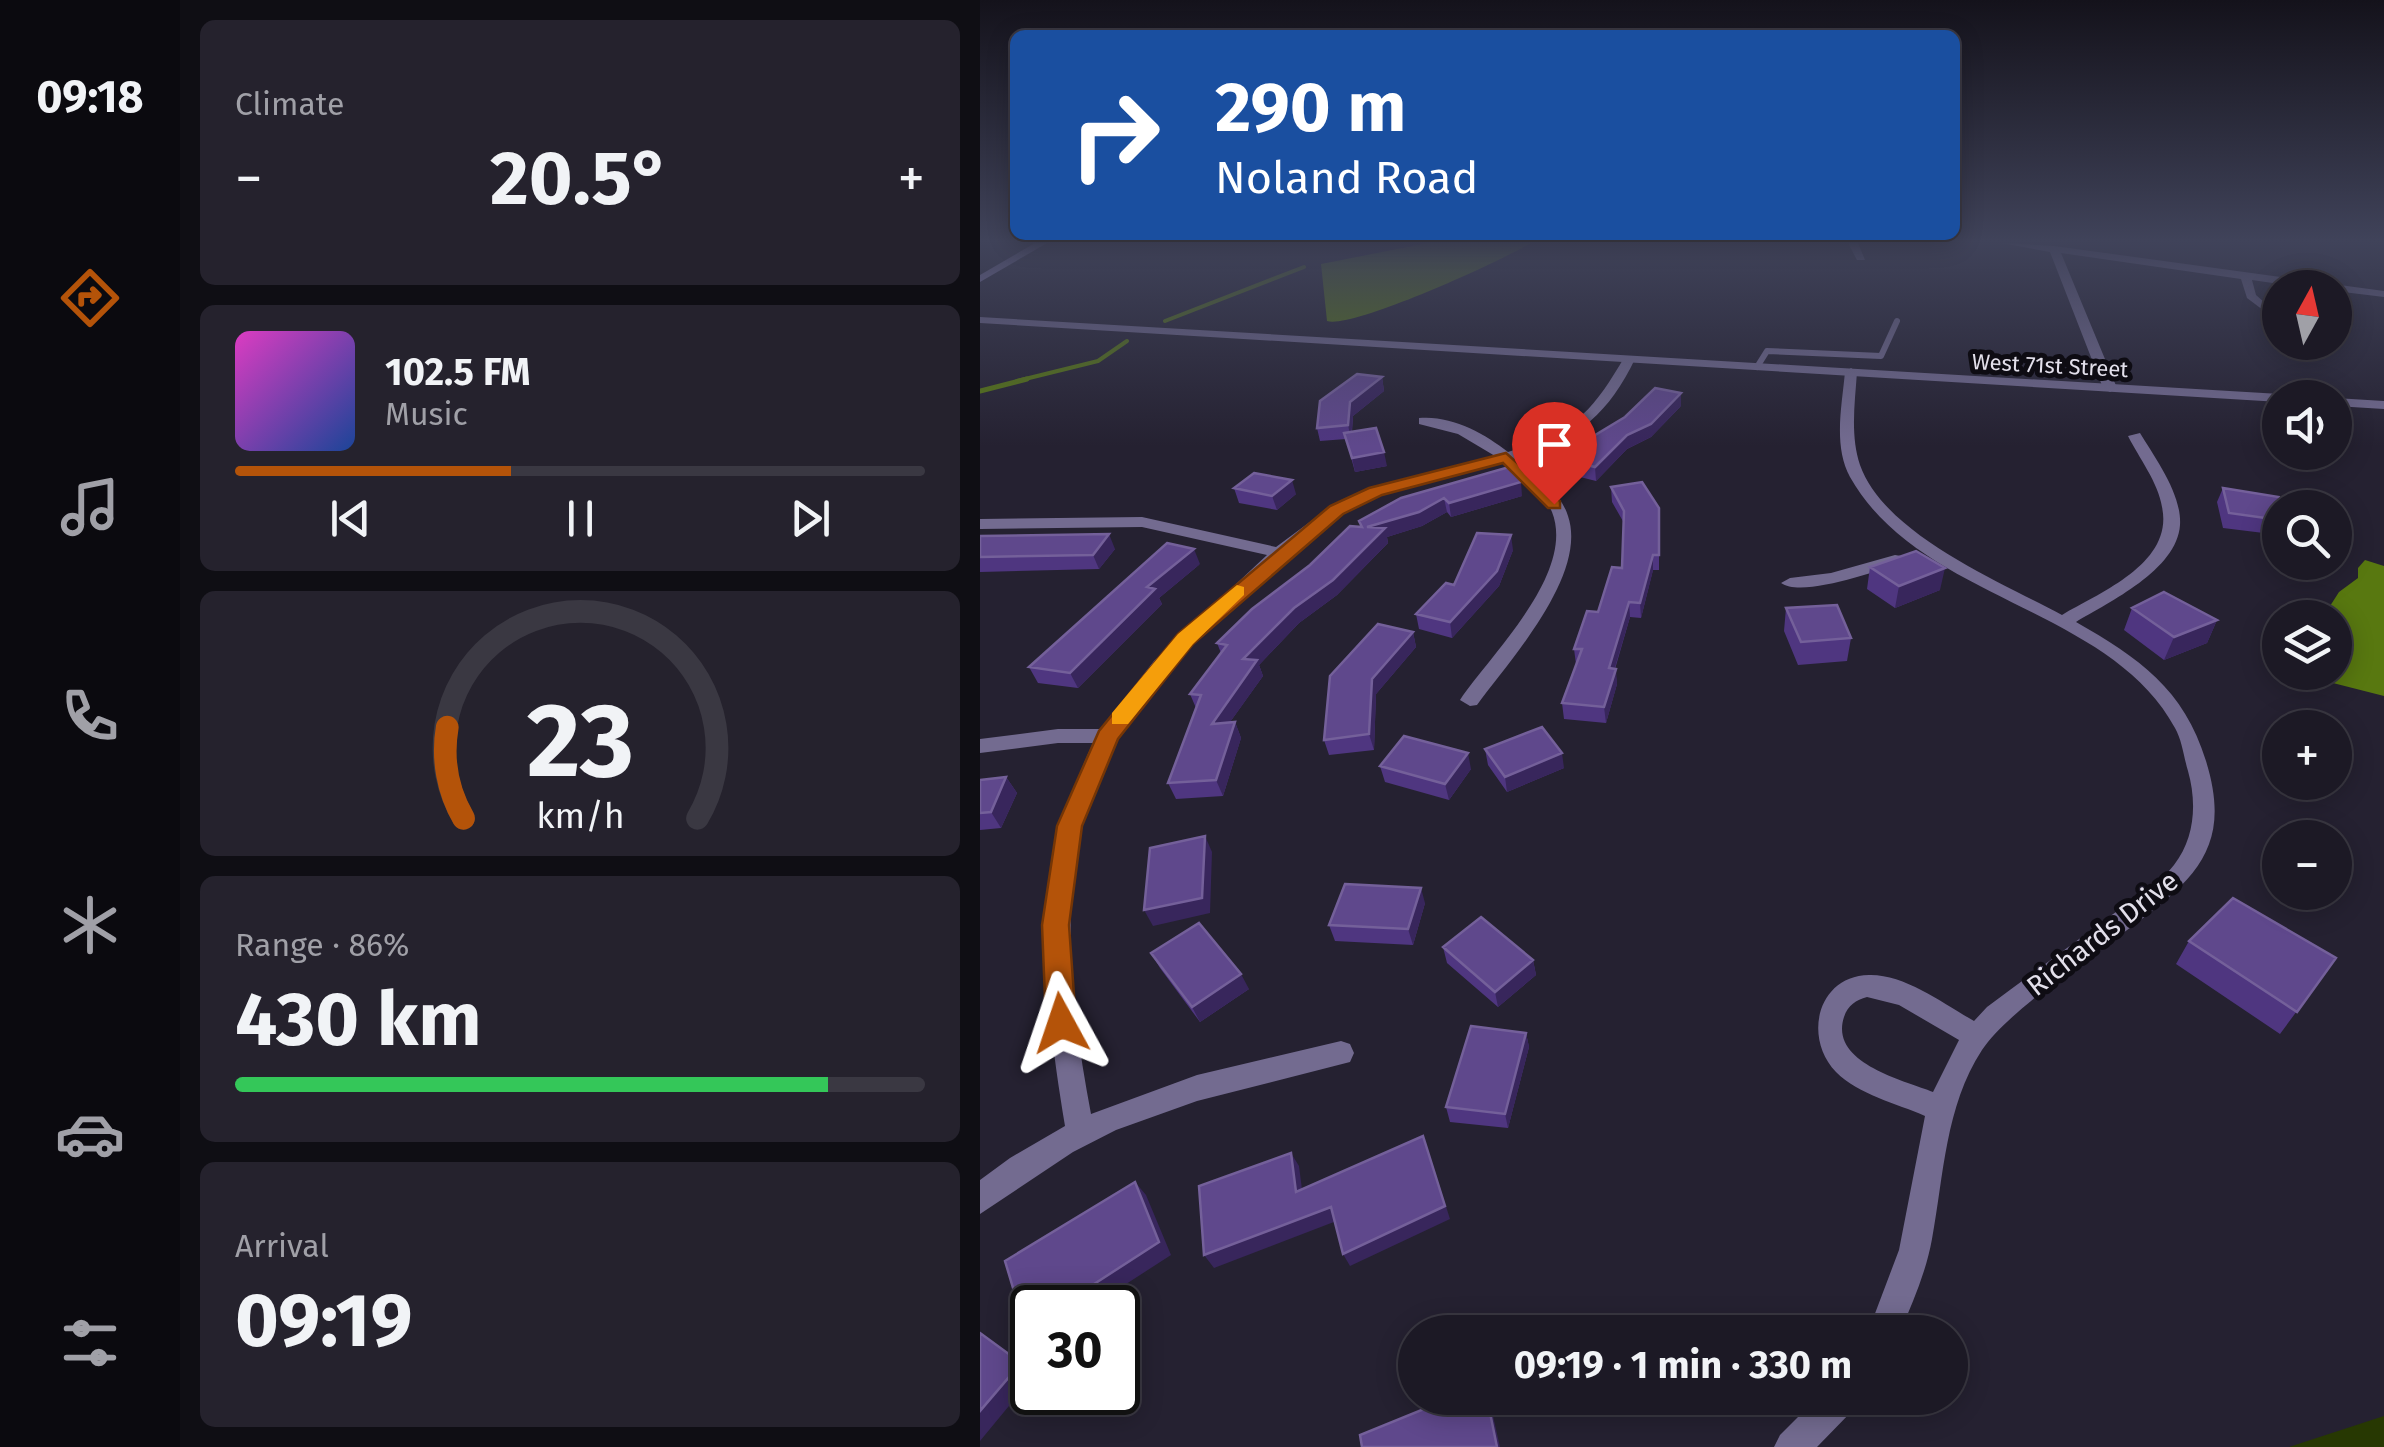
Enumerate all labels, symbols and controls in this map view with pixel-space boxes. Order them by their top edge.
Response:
text: 290 m [1215,66,1406,150]
text: 09:18 [36,70,144,124]
icon: right [1050,70,1180,200]
text: Climate [235,85,344,123]
text: 20.5° [490,134,670,224]
text: − [235,146,263,212]
text: + [898,146,925,212]
text: Noland Road [1215,151,1478,205]
icon: directions [55,263,125,333]
north arrow [2262,270,2352,360]
map controls [2262,270,2352,910]
street label: West 71st Street [1971,348,2129,383]
text: 102.5 FM [385,349,530,395]
button: sound [2262,380,2352,470]
text: Music [385,395,468,433]
pin [1512,402,1597,505]
icon: arrive [1527,417,1582,472]
icon: music [55,472,125,542]
button: search [2262,490,2352,580]
icon: previous [323,491,378,546]
icon: pause [553,491,608,546]
icon: next [783,491,838,546]
button: layers [2262,600,2352,690]
text: 23 [526,679,634,804]
icon: phone [55,681,125,751]
button: + [2262,710,2352,800]
text: km/h [536,795,624,837]
button: − [2262,820,2352,910]
street label: Richards Drive [2020,864,2184,1003]
icon: climate [55,890,125,960]
text: Range · 86% [235,926,410,964]
position arrow [1009,971,1113,1075]
text: 430 km [235,975,482,1065]
icon: car [55,1099,125,1169]
text: Arrival [235,1227,329,1265]
text: 09:19 [235,1276,412,1366]
speed limit sign: 30 [1010,1285,1140,1415]
icon: filters [55,1308,125,1378]
text: 09:19 · 1 min · 330 m [1514,1342,1852,1388]

